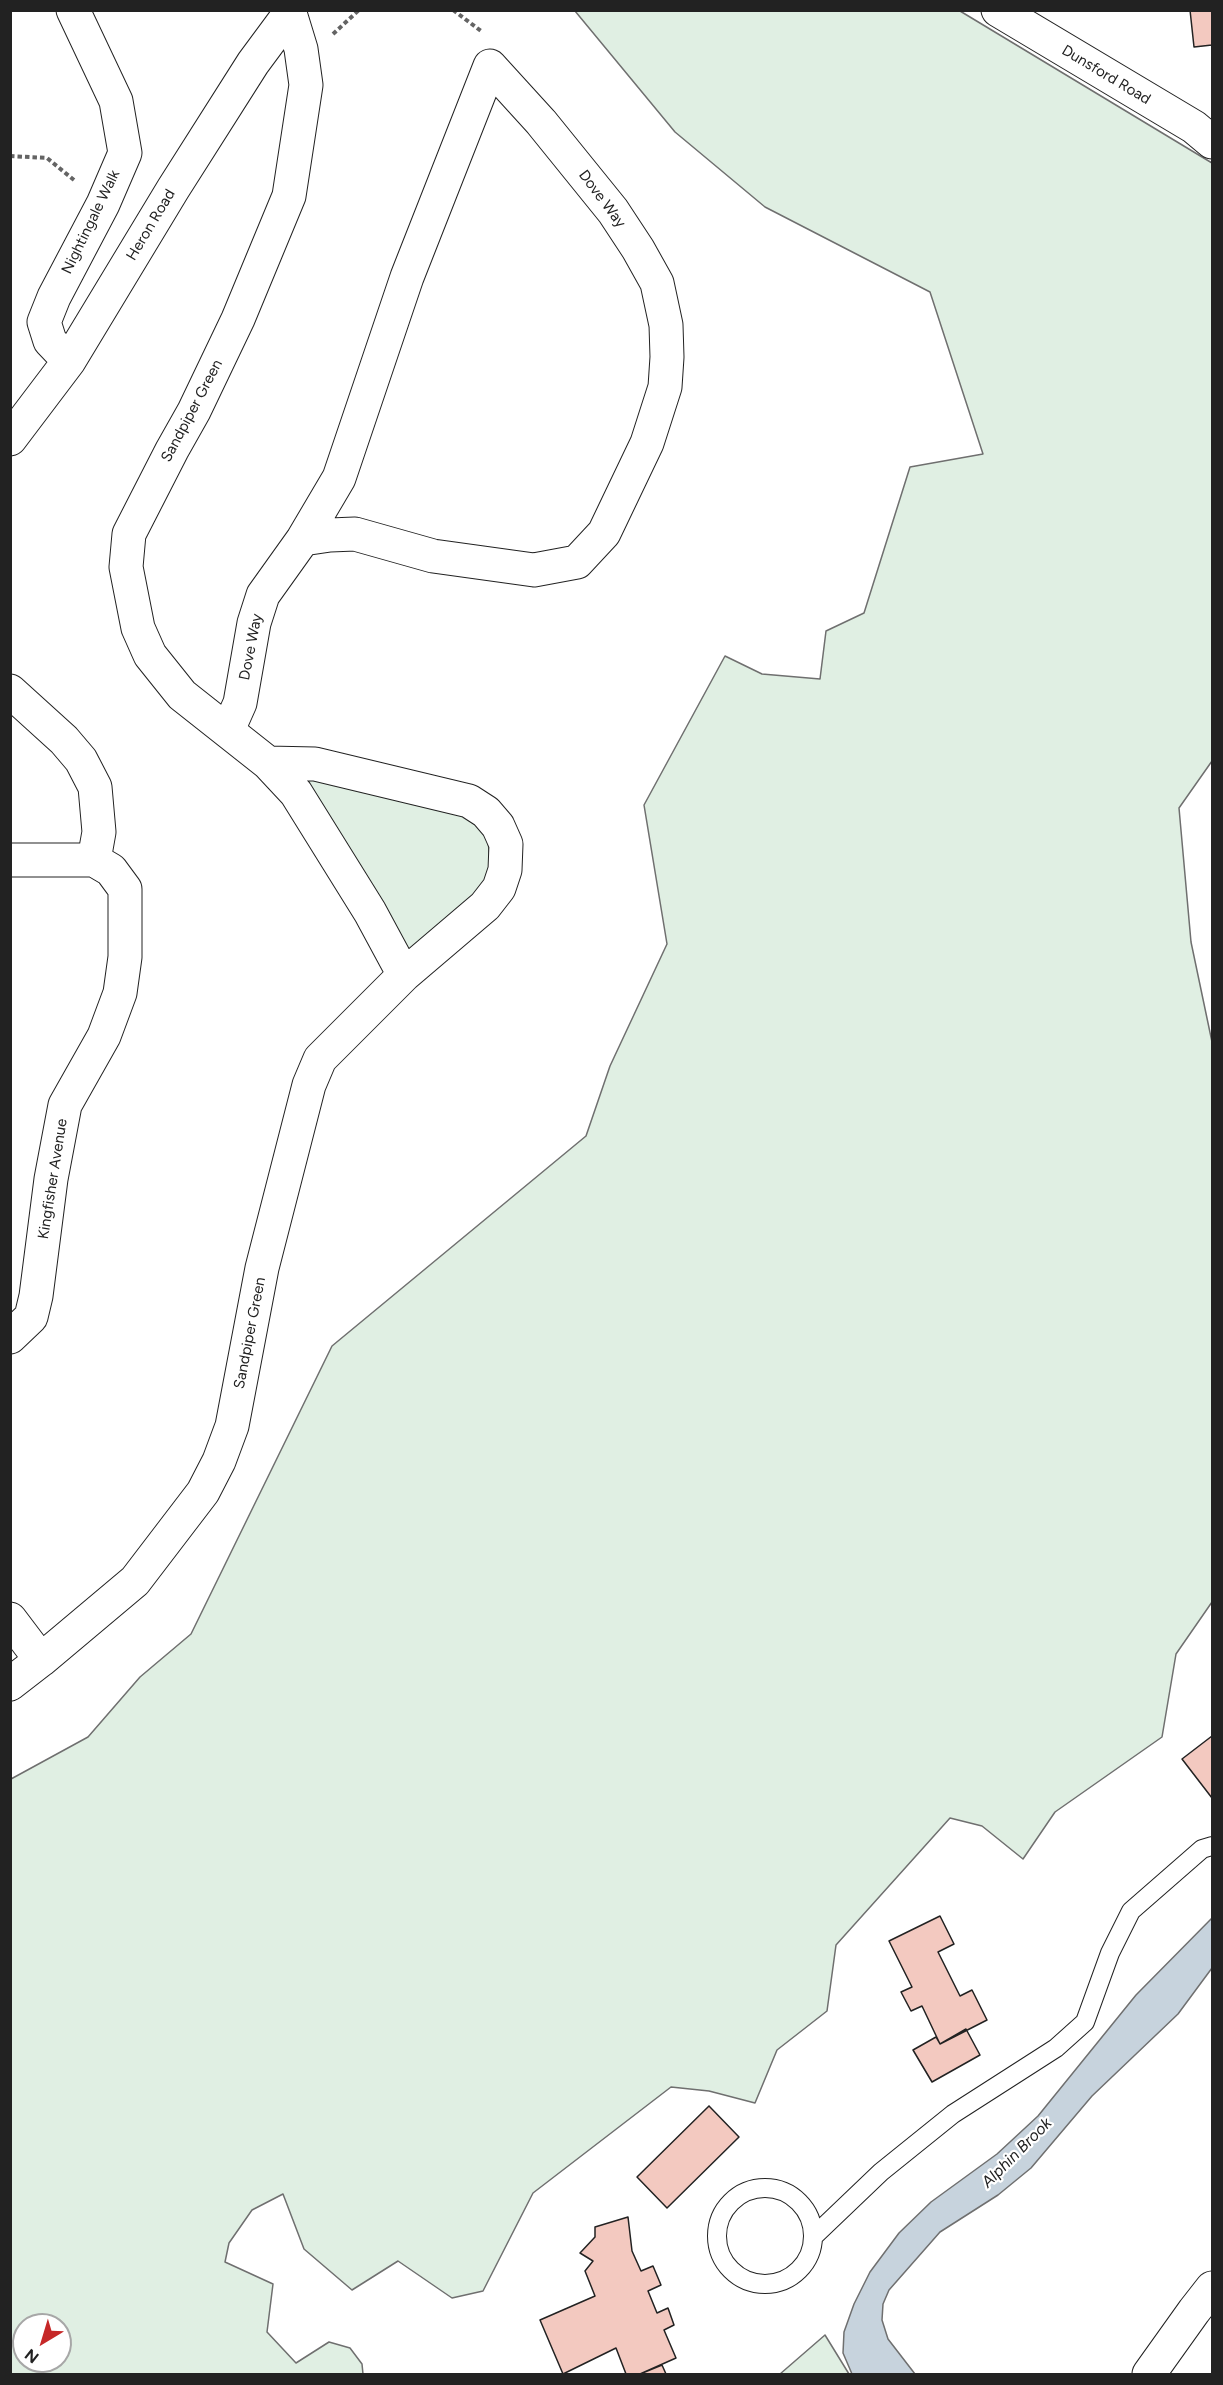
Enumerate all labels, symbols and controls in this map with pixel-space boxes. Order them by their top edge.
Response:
street label: Dunsford Road [1058,41,1154,109]
street label: Nightingale Walk [58,167,124,277]
street label: Dove Way [574,167,630,231]
street label: Heron Road [123,186,179,264]
street label: Sandpiper Green [157,357,227,465]
street label: Dove Way [236,612,266,682]
street label: Kingfisher Avenue [35,1117,71,1241]
street label: Sandpiper Green [230,1276,270,1390]
water label: Alphin Brook [978,2114,1056,2192]
north arrow [12,2313,72,2373]
text: N [21,2345,43,2367]

